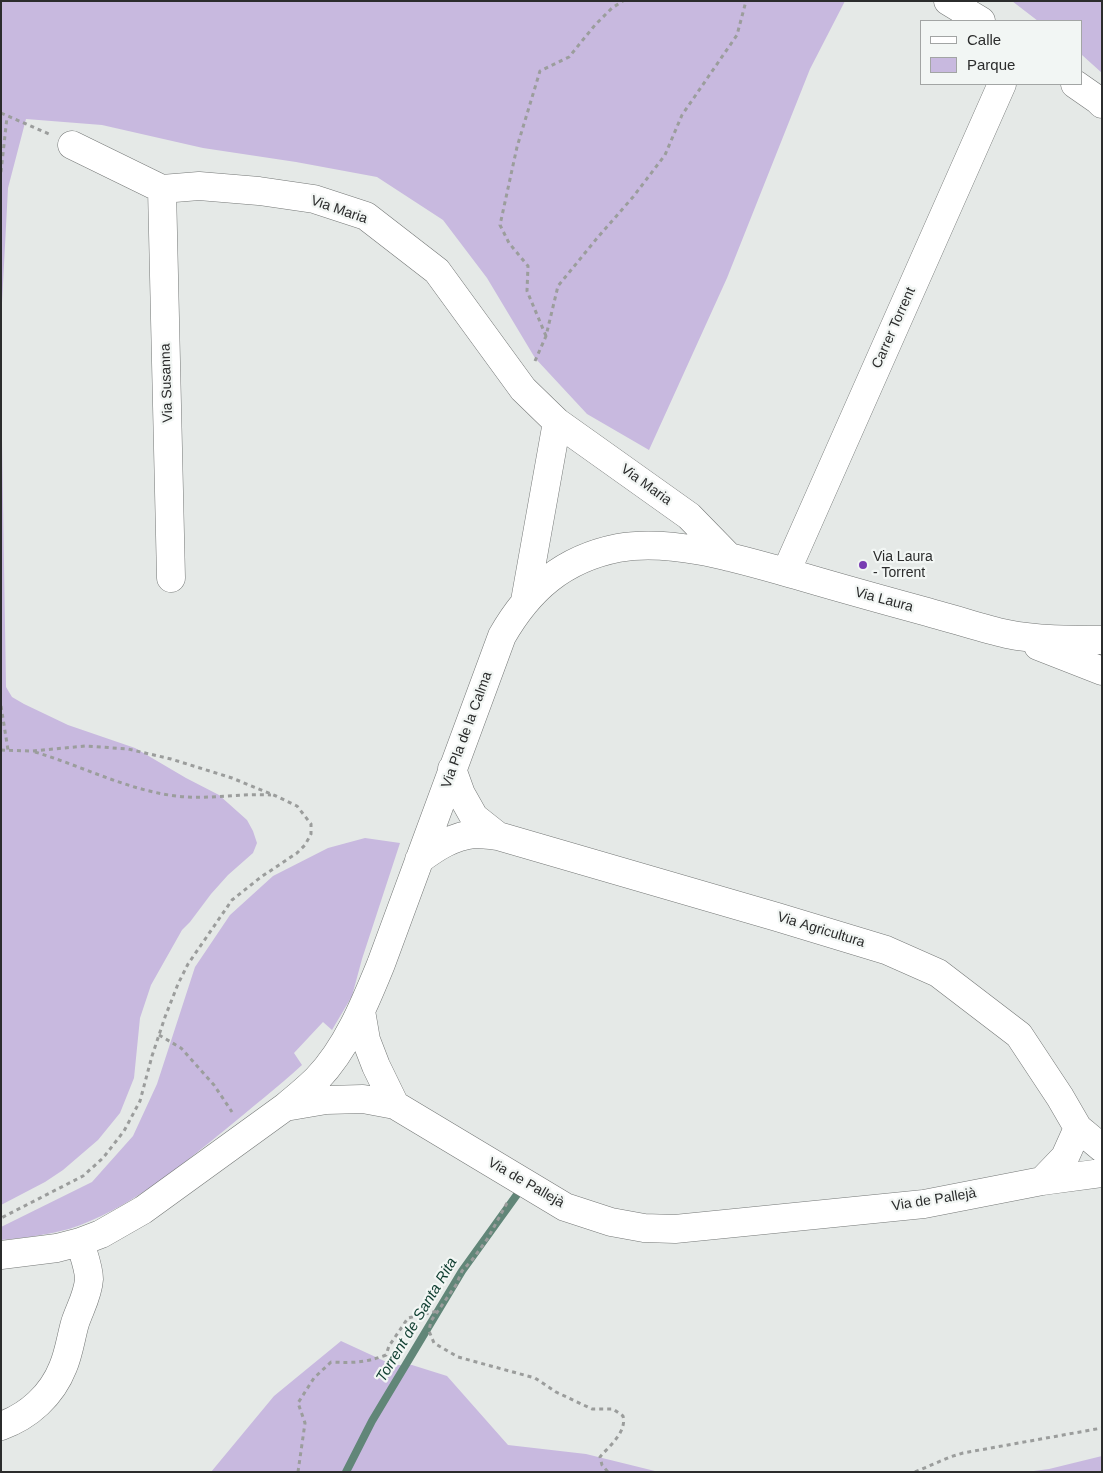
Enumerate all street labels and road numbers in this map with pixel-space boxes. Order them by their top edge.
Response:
street label: Via Maria [308,192,370,228]
street label: Carrer Torrent [869,285,919,371]
street label: Via Susanna [157,343,177,423]
street label: Via Maria [617,461,675,509]
street label: Via Laura [853,584,915,616]
street label: Via Pla de la Calma [438,669,496,791]
street label: Via Agricultura [775,909,867,951]
street label: Via de Pallejà [485,1154,567,1212]
street label: Via de Pallejà [891,1185,977,1215]

